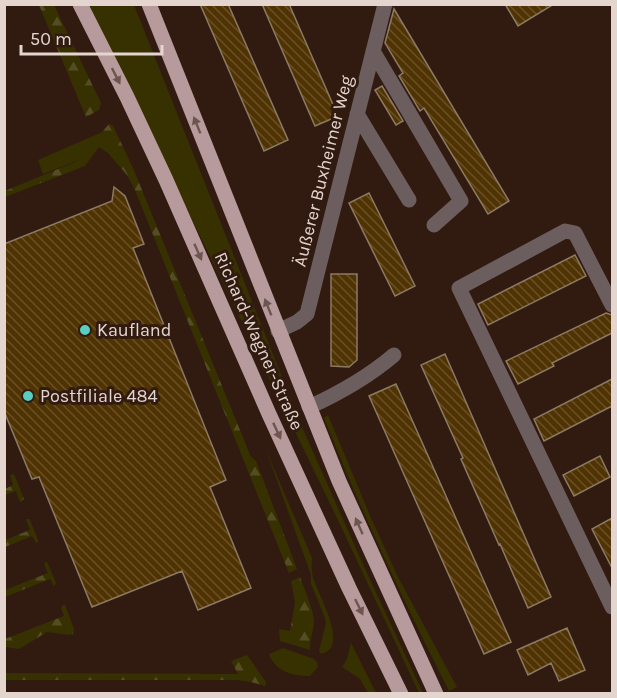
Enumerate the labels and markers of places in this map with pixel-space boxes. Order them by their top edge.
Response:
place label: Kaufland [97,319,171,341]
marker: Kaufland [78,323,92,337]
place label: Postfiliale 484 [40,385,158,407]
marker: Postfiliale 484 [21,389,35,403]

